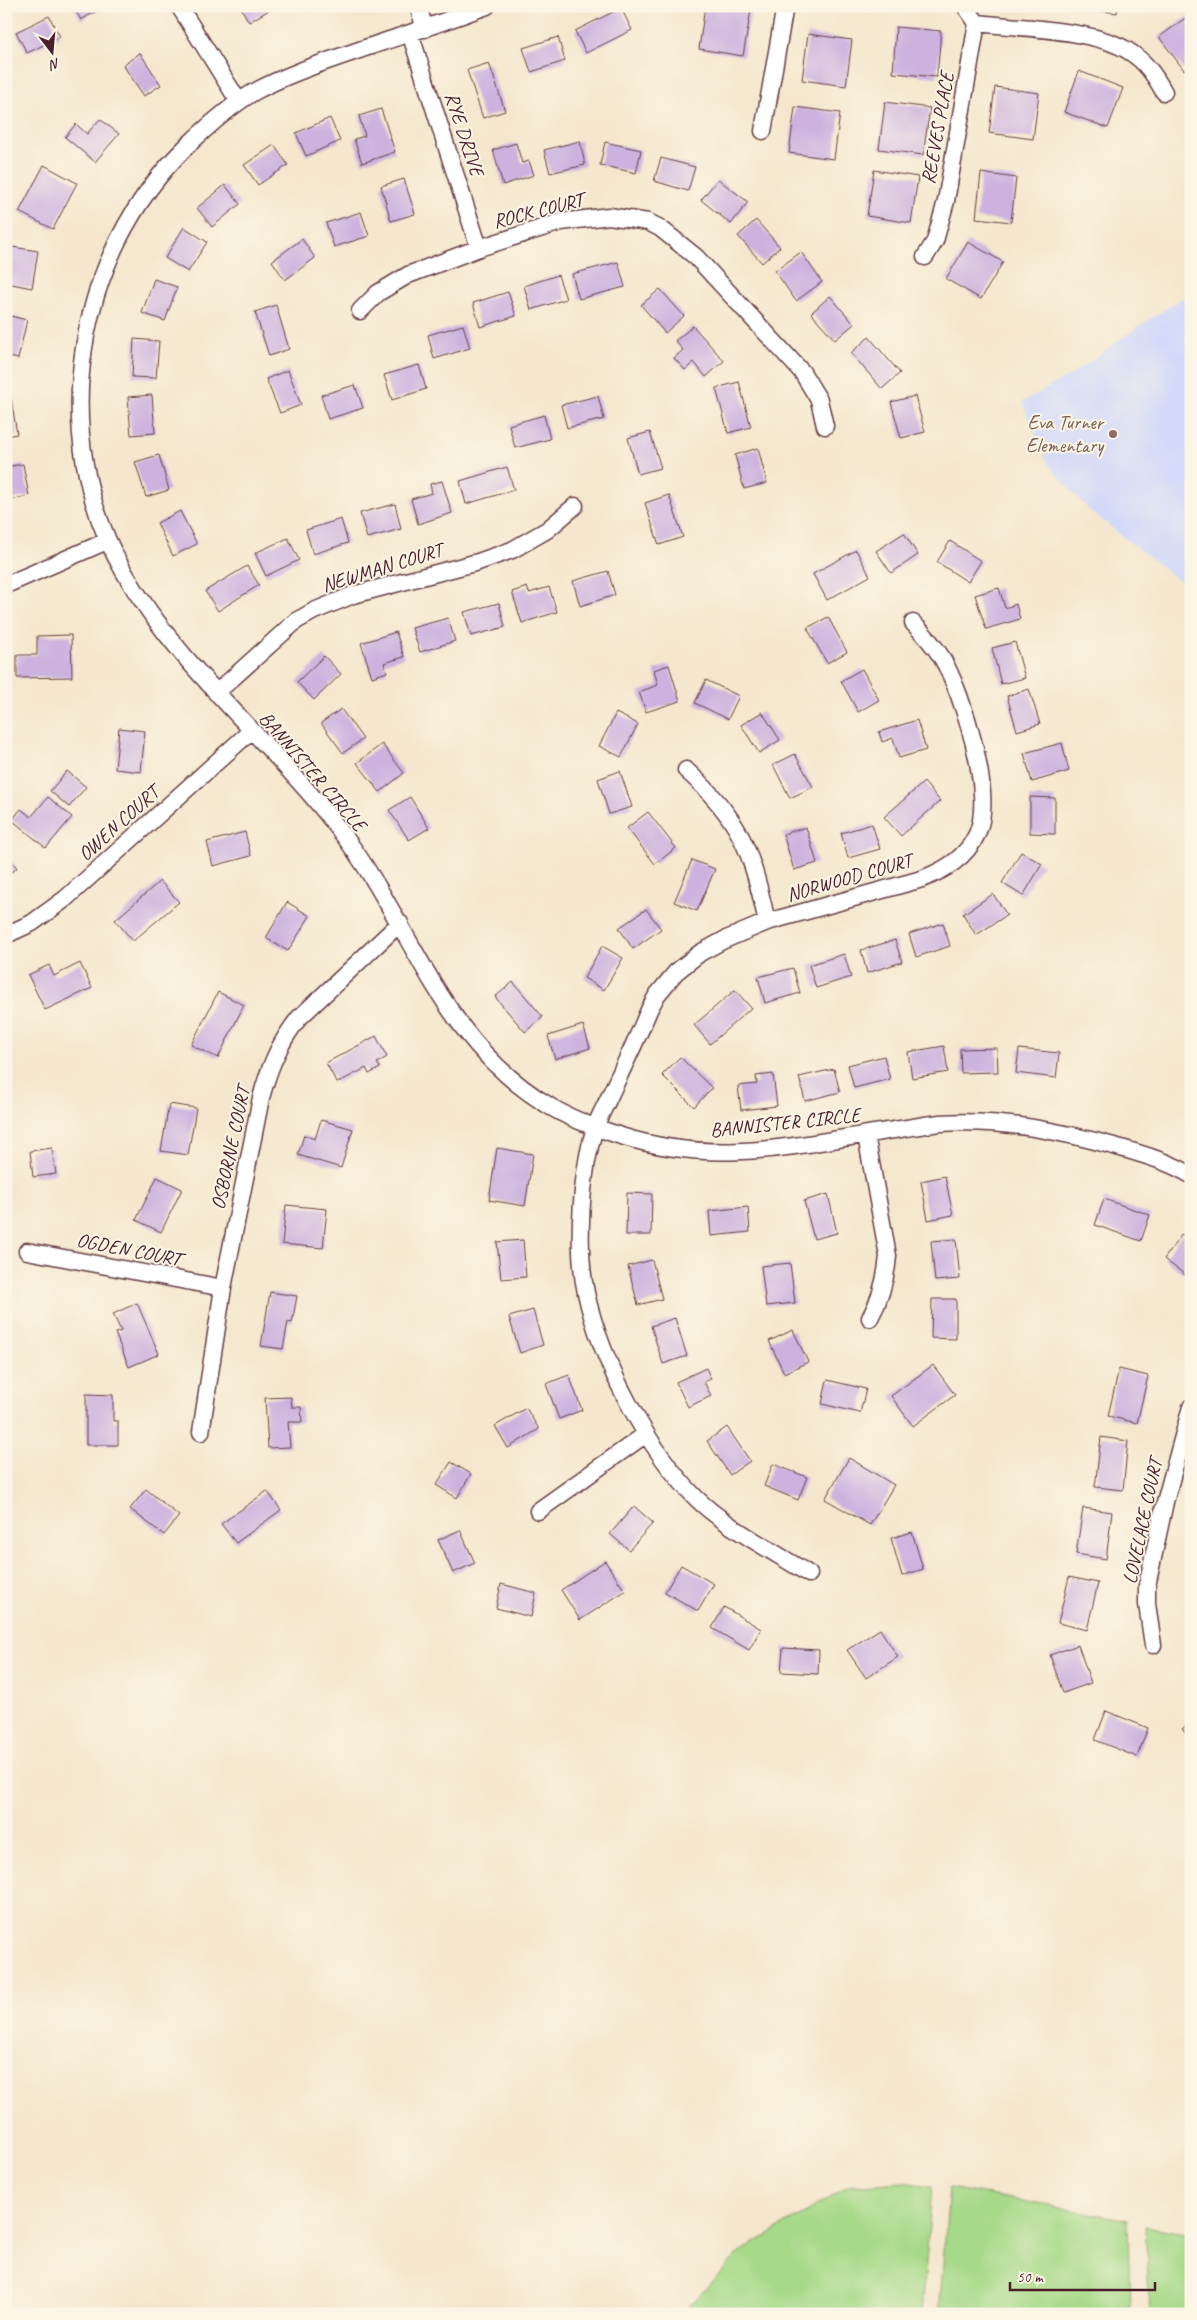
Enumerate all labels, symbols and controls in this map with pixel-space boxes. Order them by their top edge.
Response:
north arrow [28,28,78,78]
text: N [47,55,62,74]
street label: REEVES PLACE [915,67,960,186]
street label: RYE DRIVE [439,89,491,182]
street label: ROCK COURT [490,186,591,234]
place label: Eva Turner Elementary [1026,410,1105,458]
marker: Eva Turner Elementary [1107,428,1119,440]
street label: NEWMAN COURT [319,536,449,598]
street label: BANNISTER CIRCLE [254,706,374,839]
street label: OWEN COURT [73,777,168,866]
street label: NORWOOD COURT [784,847,918,907]
street label: OSBORNE COURT [205,1081,257,1212]
street label: BANNISTER CIRCLE [709,1102,864,1143]
street label: OGDEN COURT [75,1227,188,1273]
street label: LOVELACE COURT [1117,1453,1169,1586]
scale bar [1010,2260,1154,2292]
text: 50 m [1017,2268,1044,2287]

